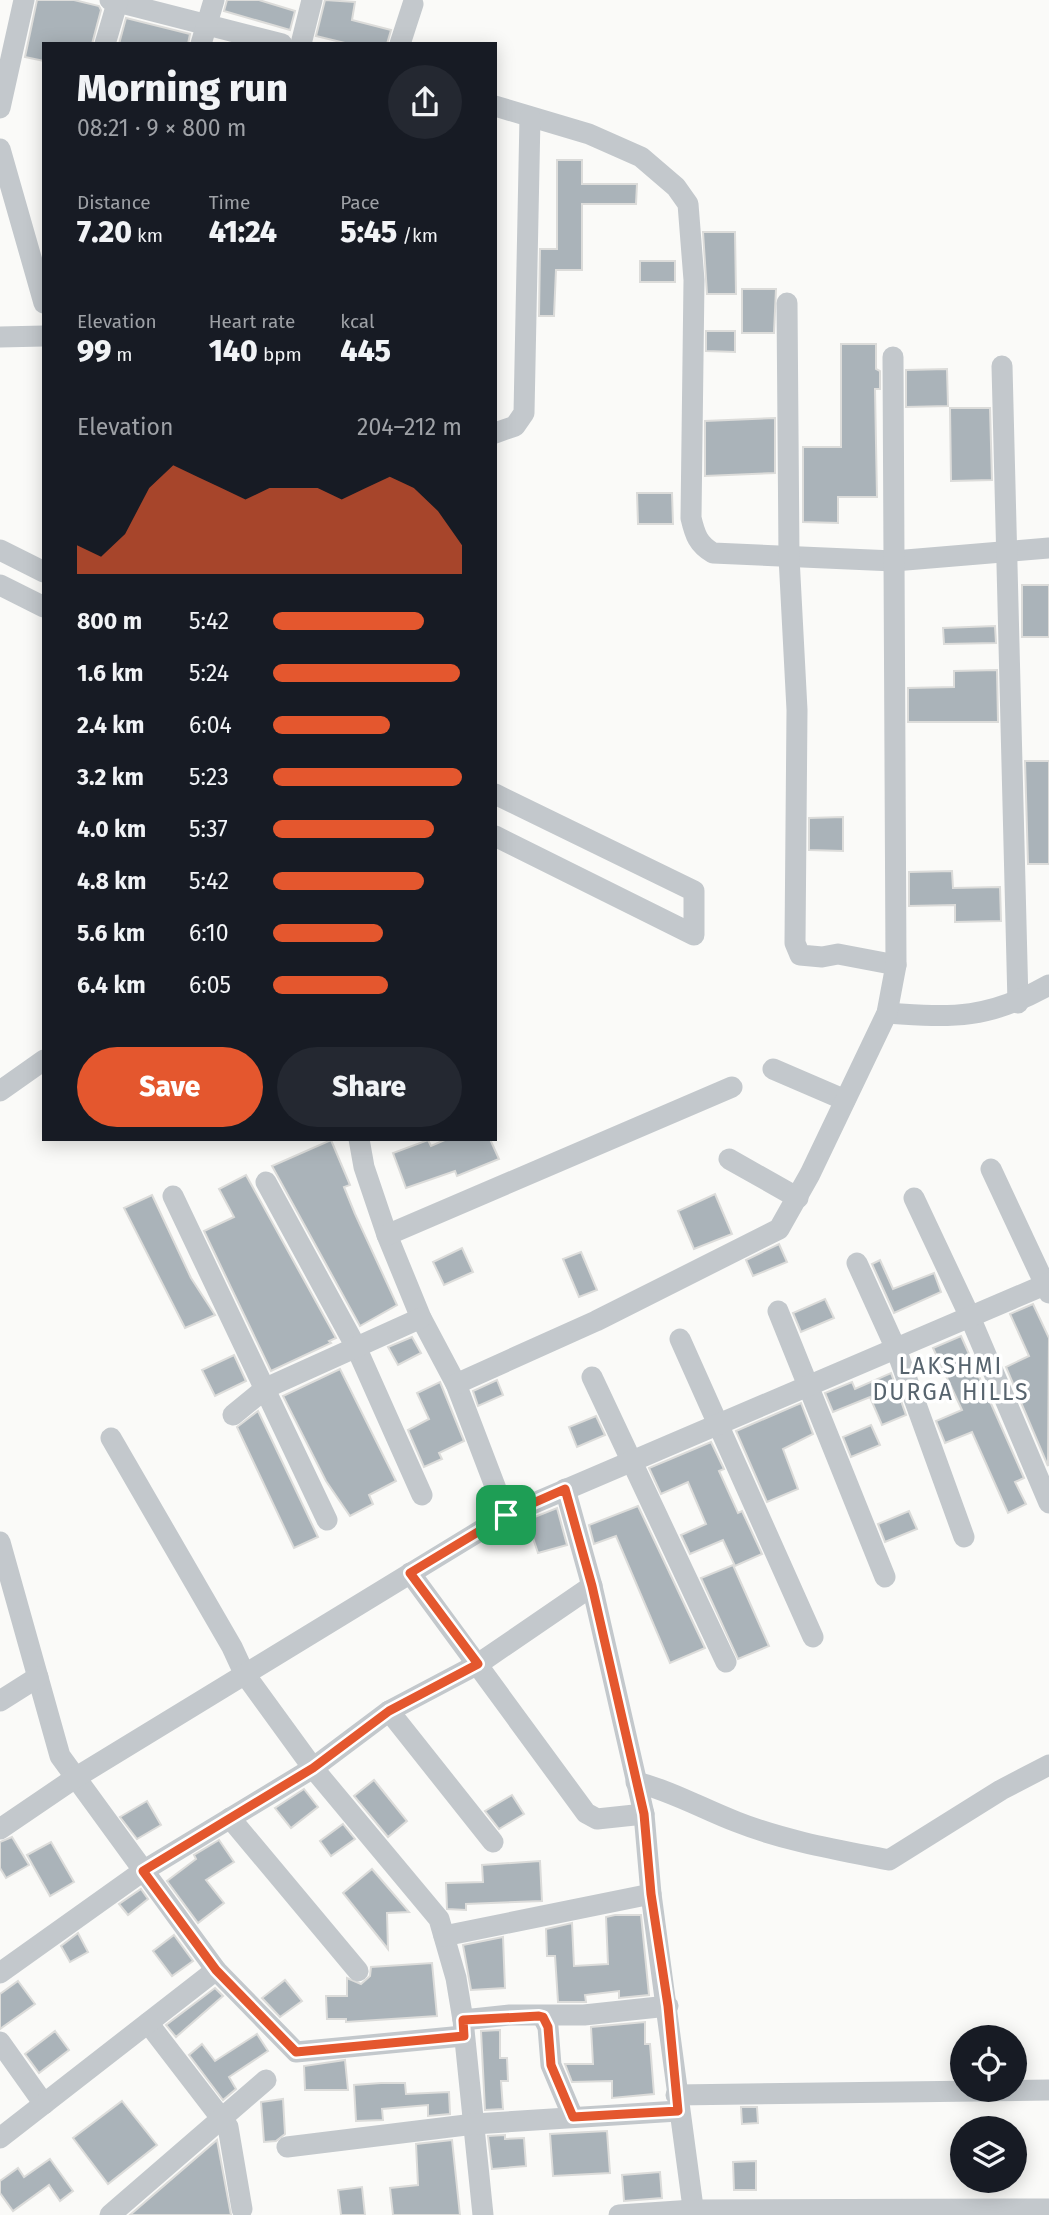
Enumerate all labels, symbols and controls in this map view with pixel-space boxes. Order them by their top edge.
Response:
text: Morning run [77,65,288,111]
button: share [388,65,462,139]
text: 08:21 · 9 × 800 m [77,114,246,142]
text: Distance [77,191,151,214]
text: Time [209,191,250,214]
text: Pace [340,191,380,214]
text: 7.20 [77,214,132,250]
text: 41:24 [209,214,277,250]
text: 5:45 [340,214,397,250]
text: km [132,224,163,247]
text: /km [397,224,438,247]
text: Elevation [77,310,157,333]
text: Heart rate [209,310,295,333]
text: kcal [340,310,375,333]
text: 99 [77,333,111,369]
text: 140 [209,333,258,369]
text: 445 [340,333,391,369]
text: m [111,343,133,366]
text: bpm [258,343,302,366]
text: Elevation [77,413,173,441]
text: 204–212 m [357,413,462,441]
text: 800 m [77,607,142,635]
text: 5:42 [189,607,229,635]
text: 1.6 km [77,659,144,687]
text: 5:24 [189,659,229,687]
text: 2.4 km [77,711,144,739]
text: 6:04 [189,711,232,739]
text: 3.2 km [77,763,144,791]
text: 5:23 [189,763,229,791]
text: 4.0 km [77,815,146,843]
text: 5:37 [189,815,228,843]
text: 4.8 km [77,867,146,895]
text: 5:42 [189,867,229,895]
text: 5.6 km [77,919,145,947]
text: 6:10 [189,919,229,947]
text: 6.4 km [77,971,146,999]
text: 6:05 [189,971,231,999]
button: Save [77,1047,263,1127]
button: Share [277,1047,462,1127]
district label: LAKSHMI DURGA HILLS [872,1352,1030,1406]
pin [476,1485,536,1545]
icon: arrive [487,1496,525,1534]
map controls [950,2025,1027,2193]
button: locate [950,2025,1027,2102]
button: layers [950,2116,1027,2193]

